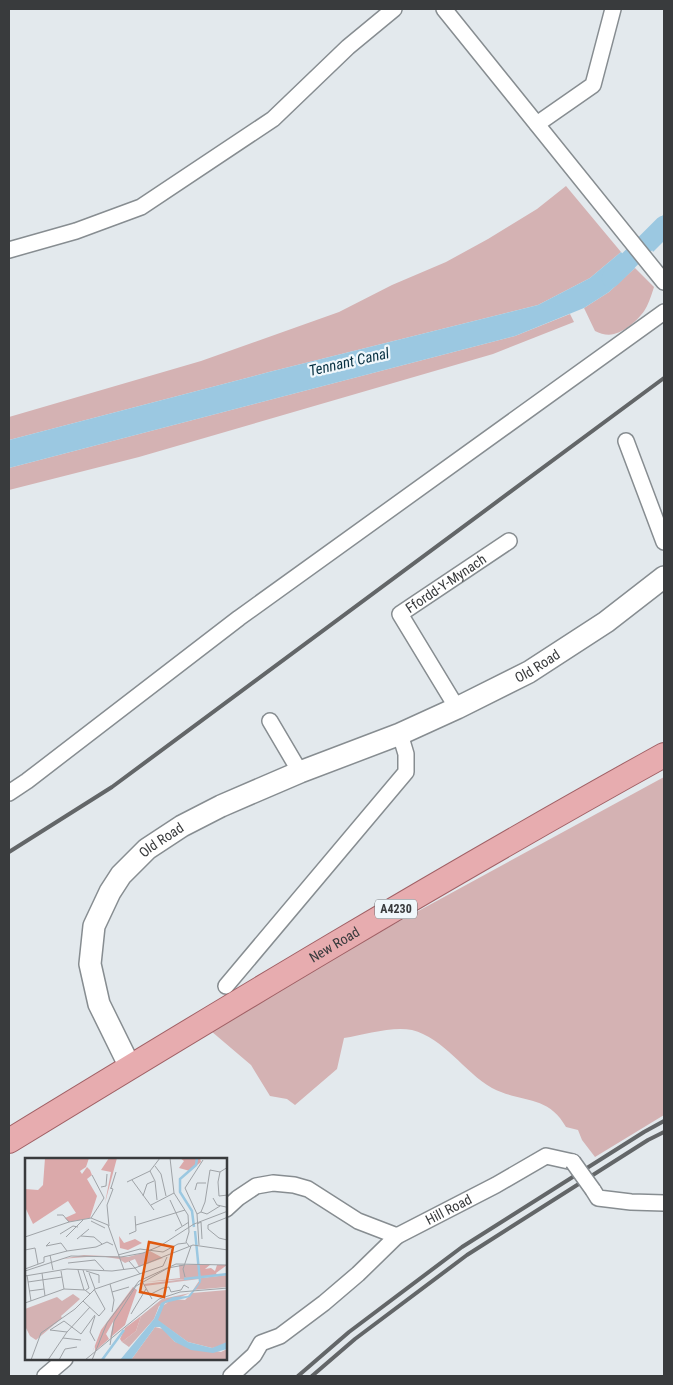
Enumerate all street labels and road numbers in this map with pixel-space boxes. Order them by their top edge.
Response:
street label: Ffordd-Y-Mynach [403,551,489,616]
street label: Old Road [512,646,563,686]
street label: Old Road [136,819,186,860]
road number: A4230 [375,900,417,919]
street label: New Road [306,924,362,966]
street label: Hill Road [423,1191,474,1228]

